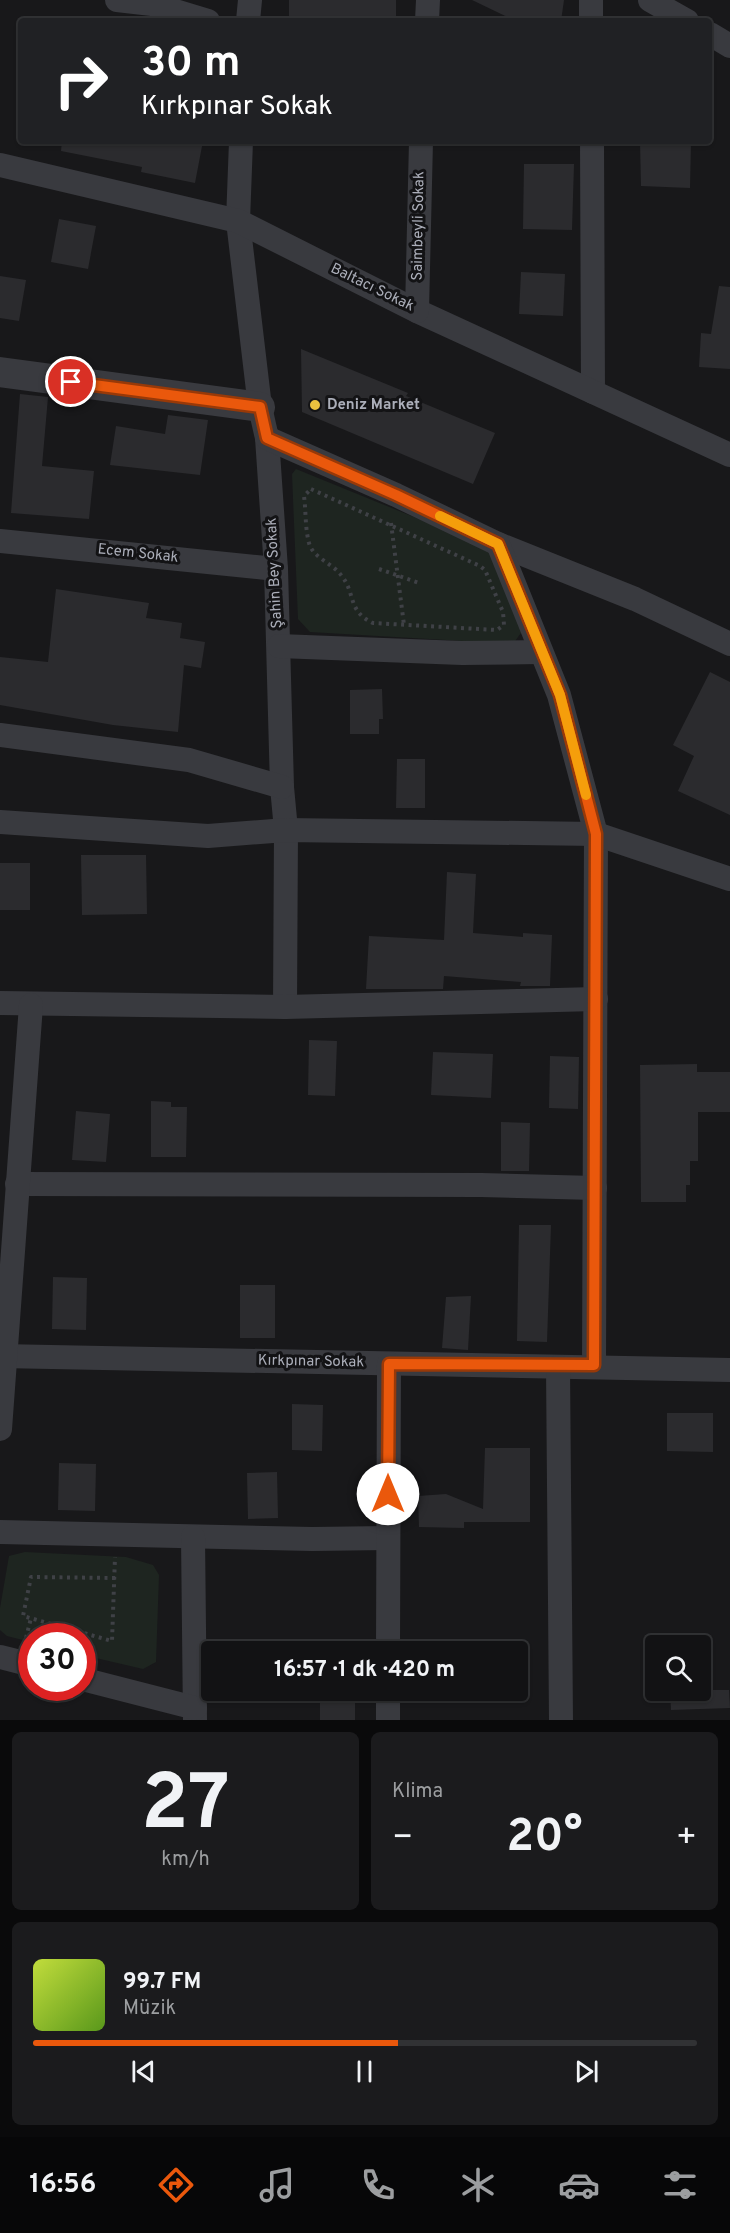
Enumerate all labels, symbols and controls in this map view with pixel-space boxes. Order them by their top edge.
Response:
text: 30 m [141,38,240,91]
icon: right [42,42,120,120]
text: Kırkpınar Sokak [141,90,333,124]
street label: Saimbeyli Sokak [409,171,429,281]
street label: Baltacı Sokak [327,260,417,316]
pin [45,356,96,407]
icon: arrive [54,365,87,398]
place label: Deniz Market [327,396,420,415]
marker: Deniz Market [308,398,322,412]
street label: Şahin Bey Sokak [263,517,287,629]
street label: Ecem Sokak [97,540,179,568]
street label: Kırkpınar Sokak [258,1352,364,1372]
position arrow [356,1462,420,1526]
speed limit sign: 30 [18,1623,96,1701]
map controls [645,1635,711,1701]
button: search [645,1635,711,1701]
text: 16:57 · 1 dk · 420 m [274,1657,455,1684]
text: 27 [141,1758,230,1857]
text: Klima [392,1779,443,1805]
text: 20° [507,1810,582,1867]
text: − [392,1818,413,1860]
text: + [676,1818,697,1860]
text: km/h [161,1847,210,1873]
text: 99.7 FM [123,1969,201,1996]
text: Müzik [123,1996,176,2022]
icon: previous [127,2055,160,2088]
icon: pause [348,2055,381,2088]
icon: next [570,2055,603,2088]
icon: directions [155,2164,197,2206]
icon: music [256,2164,298,2206]
icon: phone [357,2164,399,2206]
icon: climate [457,2164,499,2206]
icon: car [558,2164,600,2206]
icon: filters [659,2164,701,2206]
text: 16:56 [29,2168,96,2202]

